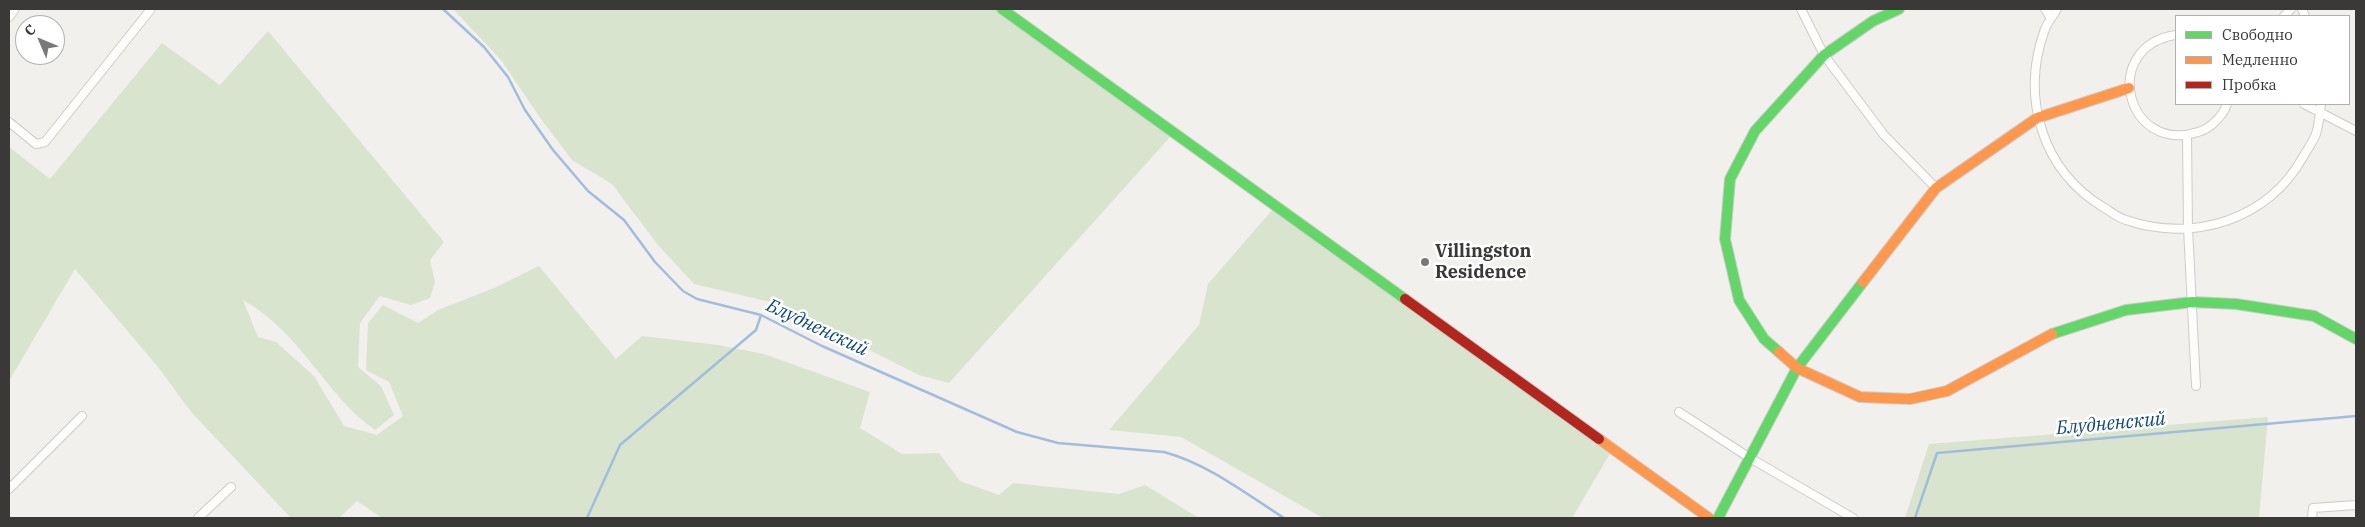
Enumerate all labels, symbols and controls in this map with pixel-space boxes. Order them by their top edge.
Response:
north arrow [15,15,65,65]
legend [2175,15,2350,105]
text: С [20,20,40,40]
text: Свободно [2222,25,2293,44]
text: Медленно [2222,50,2298,69]
text: Пробка [2222,75,2277,94]
place label: Villingston Residence [1435,241,1531,284]
marker: Villingston Residence [1419,256,1431,268]
water label: Блудненский [762,294,872,362]
water label: Блудненский [2055,408,2167,440]

